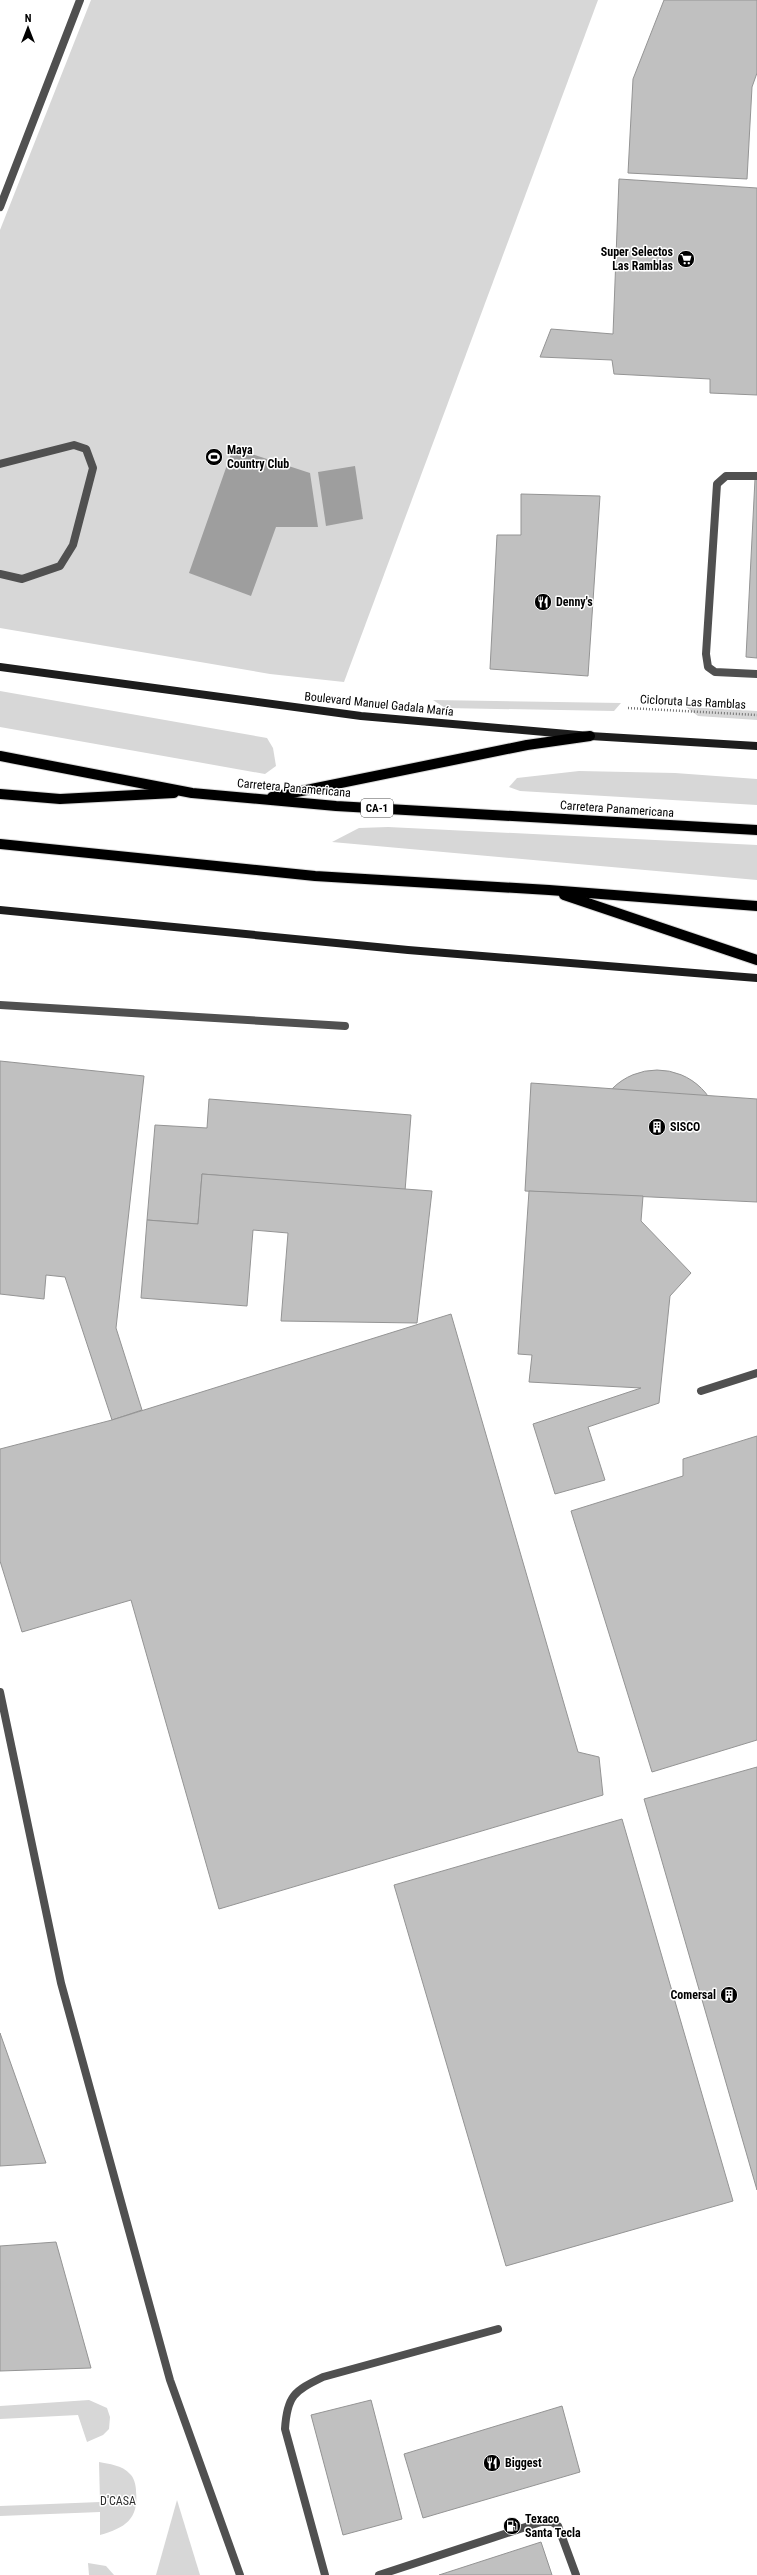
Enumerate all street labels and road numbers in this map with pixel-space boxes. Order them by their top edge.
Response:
street label: Boulevard Manuel Gadala María [304,689,455,719]
street label: Cicloruta Las Ramblas [640,692,746,712]
street label: Carretera Panamericana [236,776,352,800]
street label: Carretera Panamericana [560,798,675,820]
road number: CA-1 [361,799,393,817]

